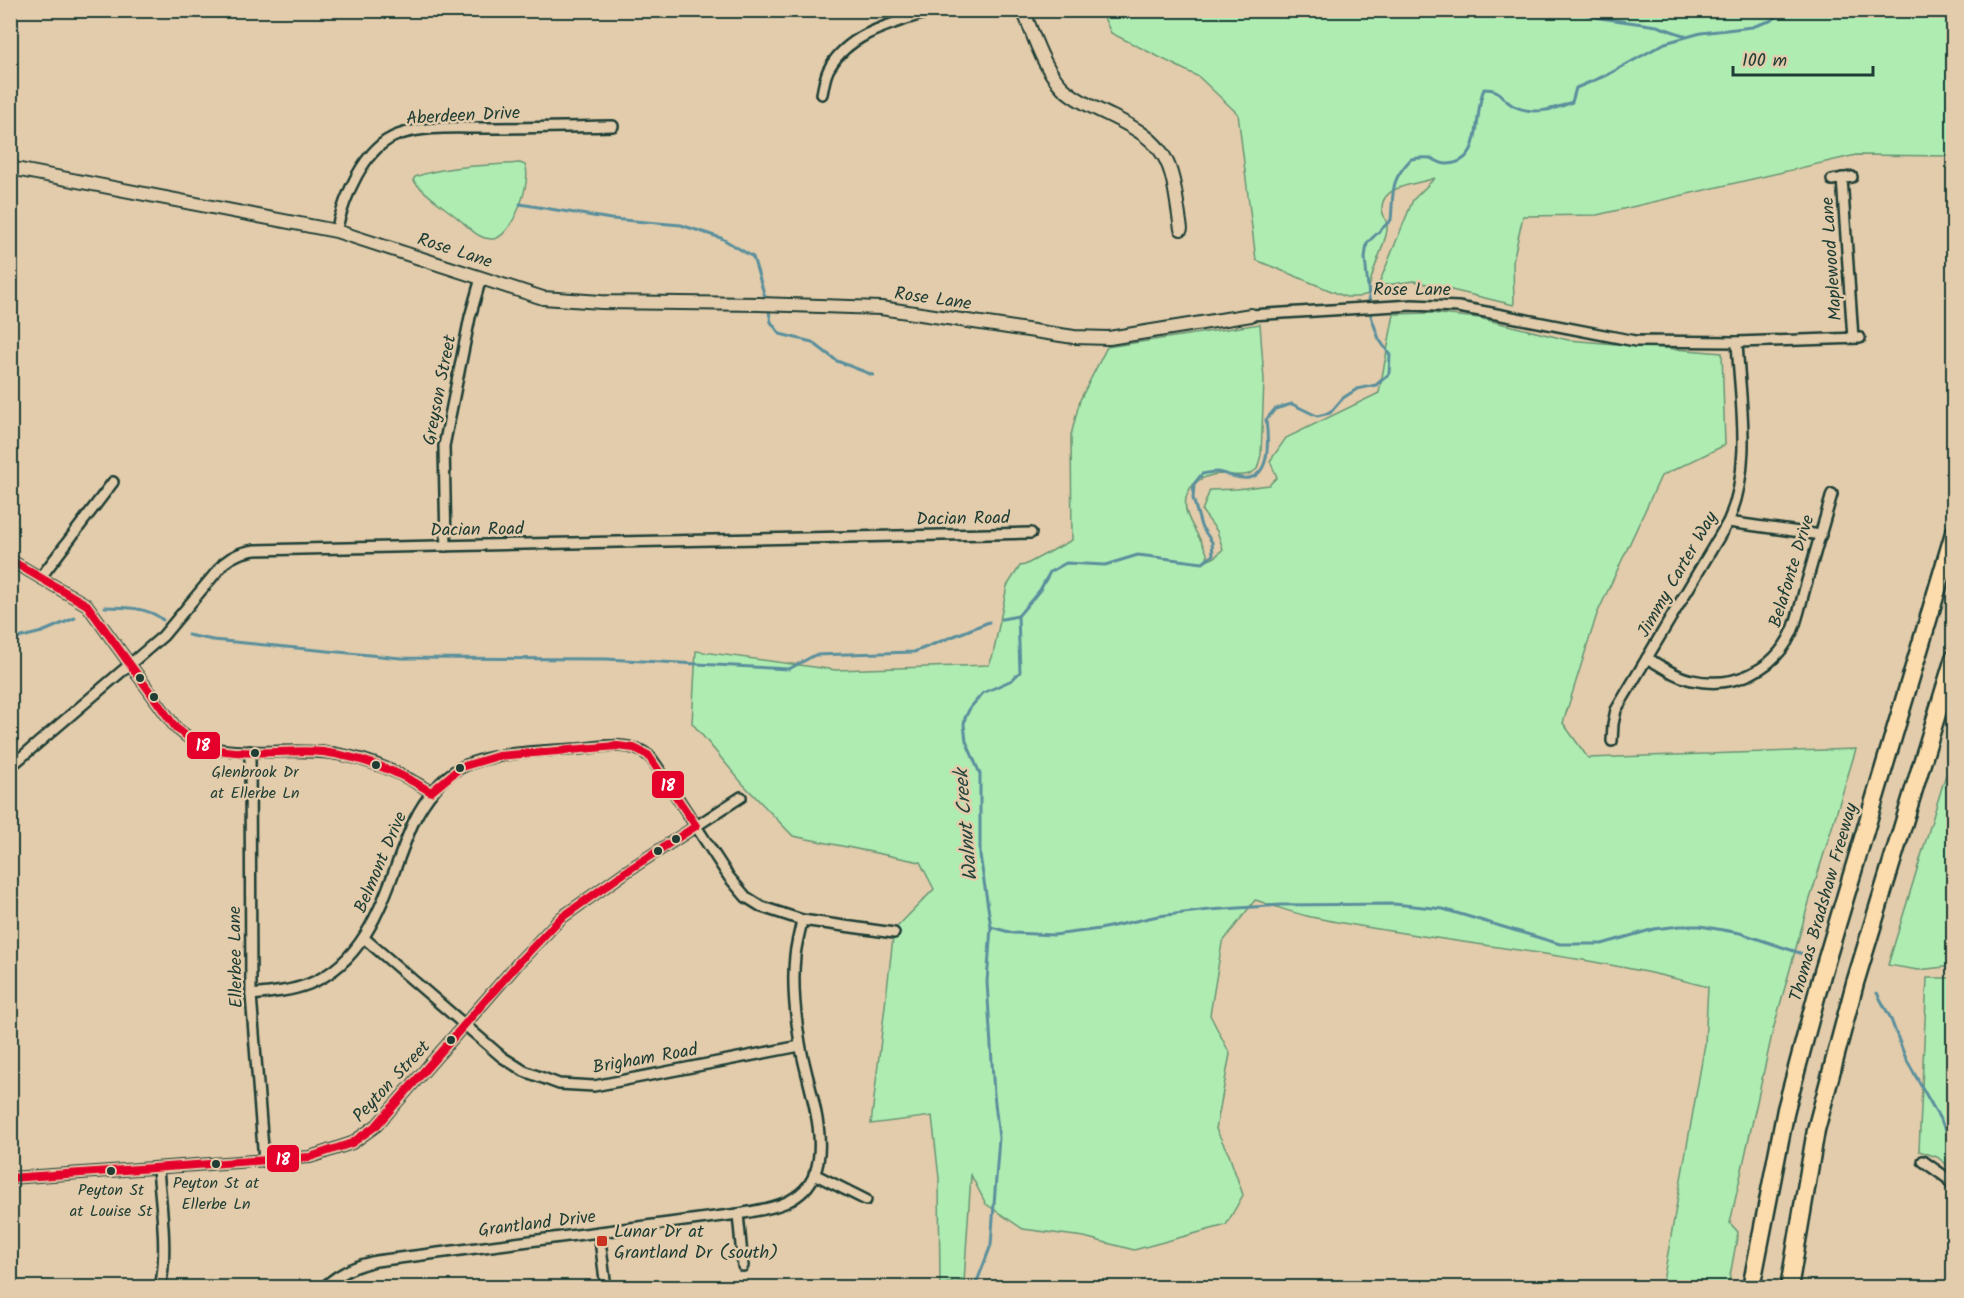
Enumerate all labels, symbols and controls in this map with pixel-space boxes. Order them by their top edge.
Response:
scale bar [1733,39,1872,77]
text: 100 m [1742,47,1787,76]
street label: Aberdeen Drive [405,99,521,134]
street label: Maplewood Lane [1814,196,1851,322]
street label: Rose Lane [413,226,496,277]
street label: Rose Lane [1373,276,1451,305]
street label: Rose Lane [892,280,973,319]
street label: Greyson Street [416,332,466,448]
street label: Dacian Road [916,504,1011,535]
street label: Jimmy Carter Way [1630,506,1726,643]
street label: Belafonte Drive [1761,511,1823,632]
street label: Dacian Road [430,515,525,546]
unlabelled marker [134,672,146,684]
unlabelled marker [148,691,160,703]
line badge: 18 [186,731,221,760]
text: 18 [196,734,211,759]
marker: Glenbrook Dr at Ellerbe Ln [249,747,261,759]
unlabelled marker [370,759,382,771]
place label: Glenbrook Dr at Ellerbe Ln [210,760,300,806]
unlabelled marker [454,762,466,774]
water label: Walnut Creek [946,765,988,882]
line badge: 18 [651,770,685,799]
text: 18 [661,774,676,799]
street label: Thomas Bradshaw Freeway [1782,799,1867,1005]
street label: Belmont Drive [347,807,416,918]
unlabelled marker [670,833,682,845]
unlabelled marker [652,845,664,857]
street label: Ellerbee Lane [221,906,252,1008]
street label: Peyton Street [346,1033,439,1130]
unlabelled marker [445,1034,457,1046]
street label: Brigham Road [591,1036,701,1083]
line badge: 18 [266,1144,300,1173]
text: 18 [276,1148,291,1173]
marker: Peyton St at Ellerbe Ln [210,1158,222,1170]
marker: Peyton St at Louise St [105,1165,117,1177]
place label: Peyton St at Ellerbe Ln [173,1171,260,1217]
place label: Peyton St at Louise St [70,1178,153,1224]
street label: Grantland Drive [477,1203,598,1246]
place label: Lunar Dr at Grantland Dr (south) [614,1218,778,1268]
marker: Lunar Dr at Grantland Dr (south) [595,1234,609,1248]

